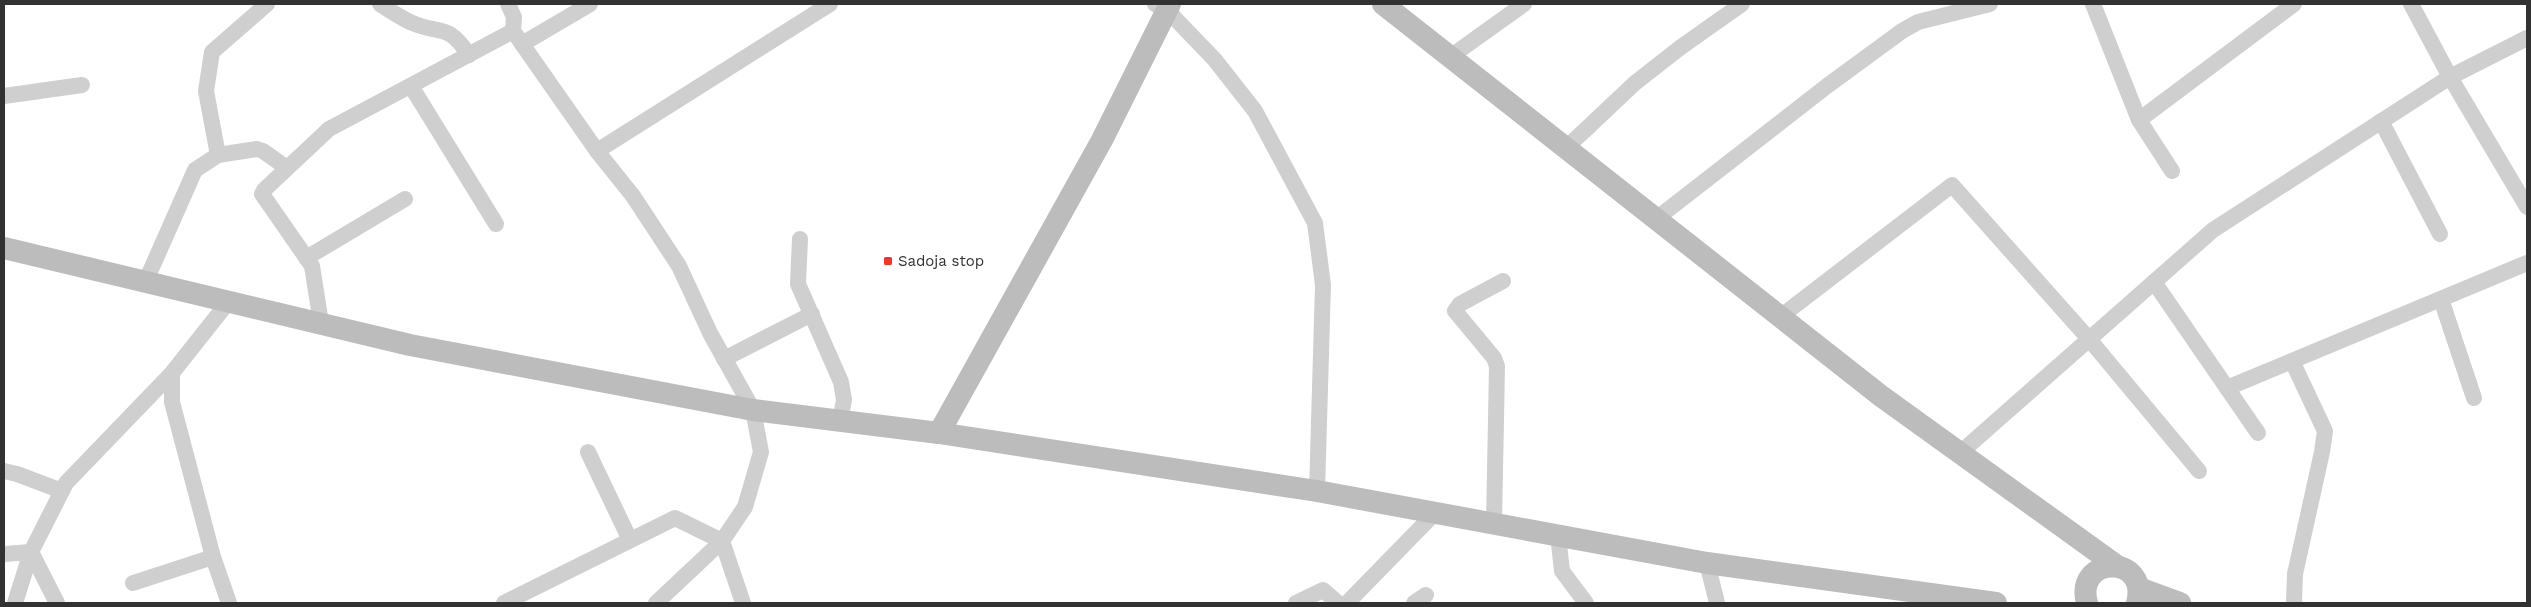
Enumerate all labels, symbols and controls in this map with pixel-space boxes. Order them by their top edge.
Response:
place label: Sadoja stop [898,252,984,270]
marker: Sadoja stop [882,255,894,267]

